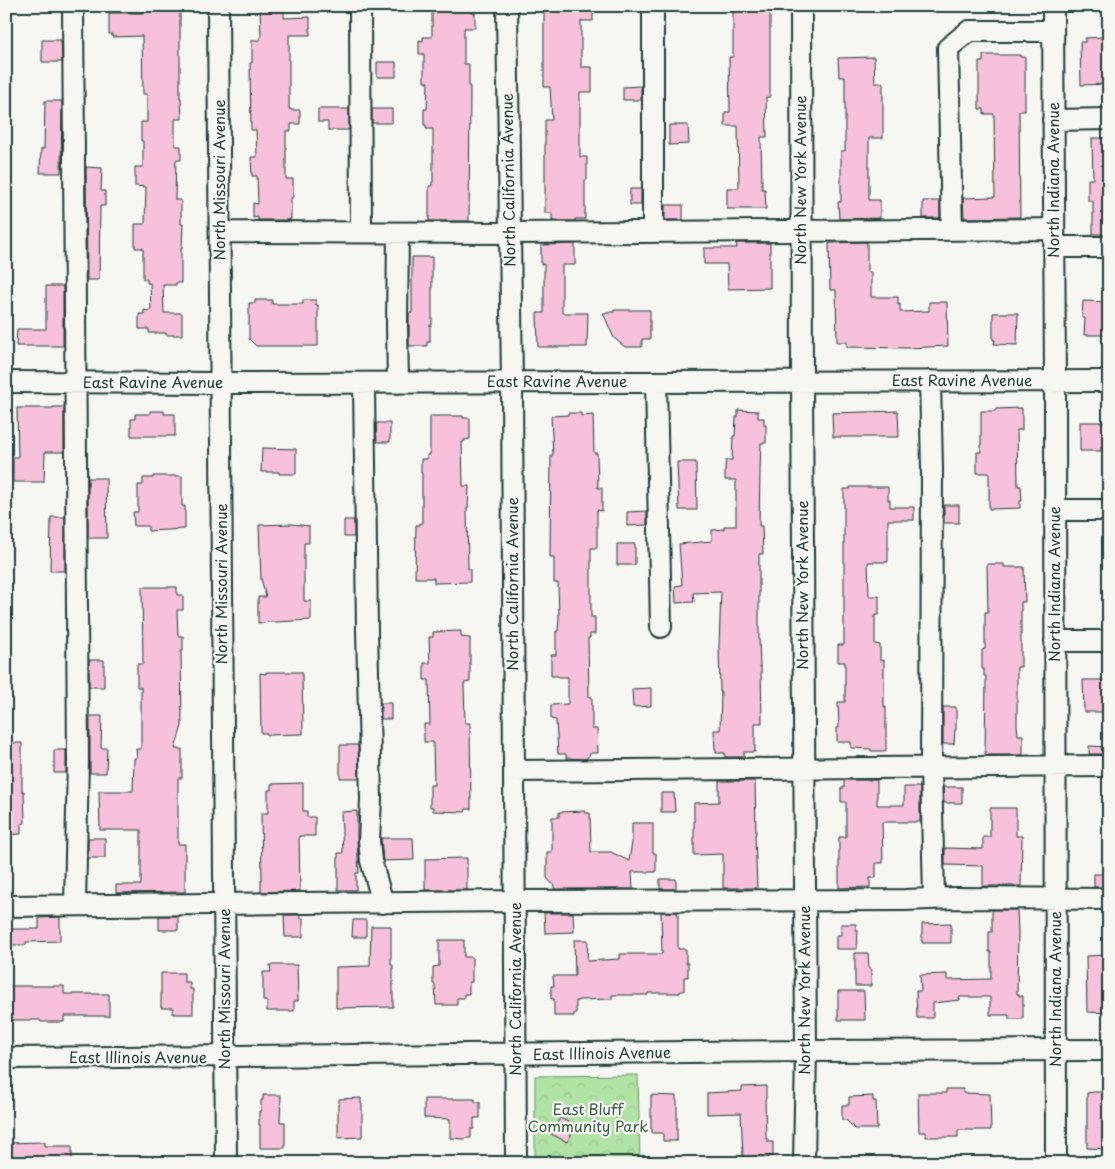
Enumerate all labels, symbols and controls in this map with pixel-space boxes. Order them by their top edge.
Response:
street label: North California Avenue [494,93,521,267]
street label: North New York Avenue [788,95,811,265]
street label: North Missouri Avenue [207,99,230,261]
street label: North Indiana Avenue [1041,102,1064,258]
street label: East Ravine Avenue [892,368,1032,391]
street label: East Ravine Avenue [487,369,627,392]
street label: East Ravine Avenue [83,370,223,393]
street label: North California Avenue [500,497,523,671]
street label: North New York Avenue [790,500,813,670]
street label: North Missouri Avenue [209,503,232,665]
street label: North Indiana Avenue [1042,506,1065,662]
street label: North California Avenue [503,902,526,1076]
street label: North New York Avenue [792,905,815,1075]
street label: North Missouri Avenue [212,908,235,1070]
street label: North Indiana Avenue [1043,911,1066,1067]
street label: East Illinois Avenue [533,1040,671,1065]
street label: East Illinois Avenue [69,1045,207,1068]
park label: East Bluff Community Park [528,1097,648,1137]

